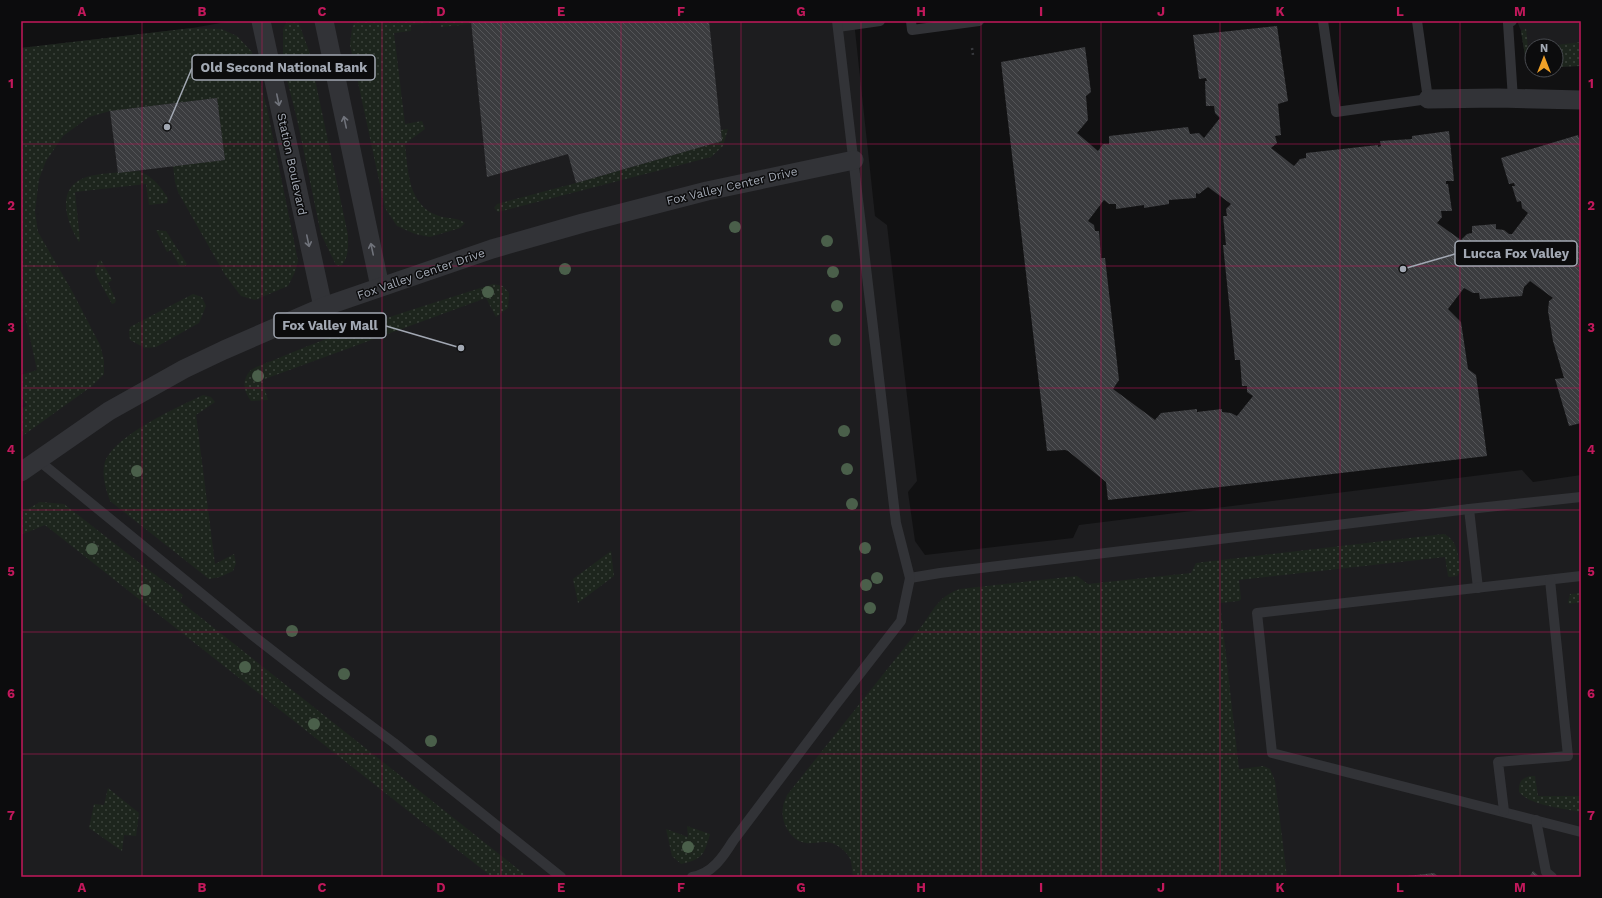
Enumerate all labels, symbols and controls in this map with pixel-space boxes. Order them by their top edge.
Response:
text: A [78,4,87,19]
text: B [198,4,207,19]
text: C [318,4,327,19]
text: D [436,4,446,19]
text: E [557,4,565,19]
text: F [677,4,685,19]
text: G [796,4,806,19]
text: H [916,4,926,19]
text: I [1039,4,1043,19]
text: J [1157,4,1165,19]
text: K [1275,4,1285,19]
text: L [1396,4,1404,19]
text: M [1514,4,1526,19]
north arrow [1524,38,1564,78]
text: N [1540,42,1548,55]
callout: Old Second National Bank [192,55,375,80]
text: Old Second National Bank [201,60,368,75]
text: 1 [8,76,14,91]
text: 1 [1588,76,1594,91]
one-way arrow [275,93,283,106]
street label: Station Boulevard [274,112,310,216]
one-way arrow [341,116,349,129]
street label: Fox Valley Center Drive [665,164,799,208]
text: 2 [7,198,15,213]
text: 2 [1587,198,1595,213]
one-way arrow [305,234,313,247]
callout: Lucca Fox Valley [1455,241,1577,266]
one-way arrow [367,243,375,256]
street label: Fox Valley Center Drive [355,246,487,302]
text: Lucca Fox Valley [1463,246,1570,261]
callout: Fox Valley Mall [274,313,386,338]
text: Fox Valley Mall [282,318,378,333]
text: 3 [7,320,15,335]
text: 3 [1587,320,1595,335]
text: 4 [7,442,16,457]
text: 4 [1587,442,1596,457]
text: 5 [7,564,15,579]
text: 5 [1587,564,1595,579]
text: 6 [7,686,15,701]
text: 6 [1587,686,1595,701]
text: 7 [7,808,15,823]
text: 7 [1587,808,1595,823]
text: A [78,880,87,895]
text: B [198,880,207,895]
text: C [318,880,327,895]
text: D [436,880,446,895]
text: E [557,880,565,895]
text: F [677,880,685,895]
text: G [796,880,806,895]
text: H [916,880,926,895]
text: I [1039,880,1043,895]
text: J [1157,880,1165,895]
text: K [1275,880,1285,895]
text: L [1396,880,1404,895]
text: M [1514,880,1526,895]

